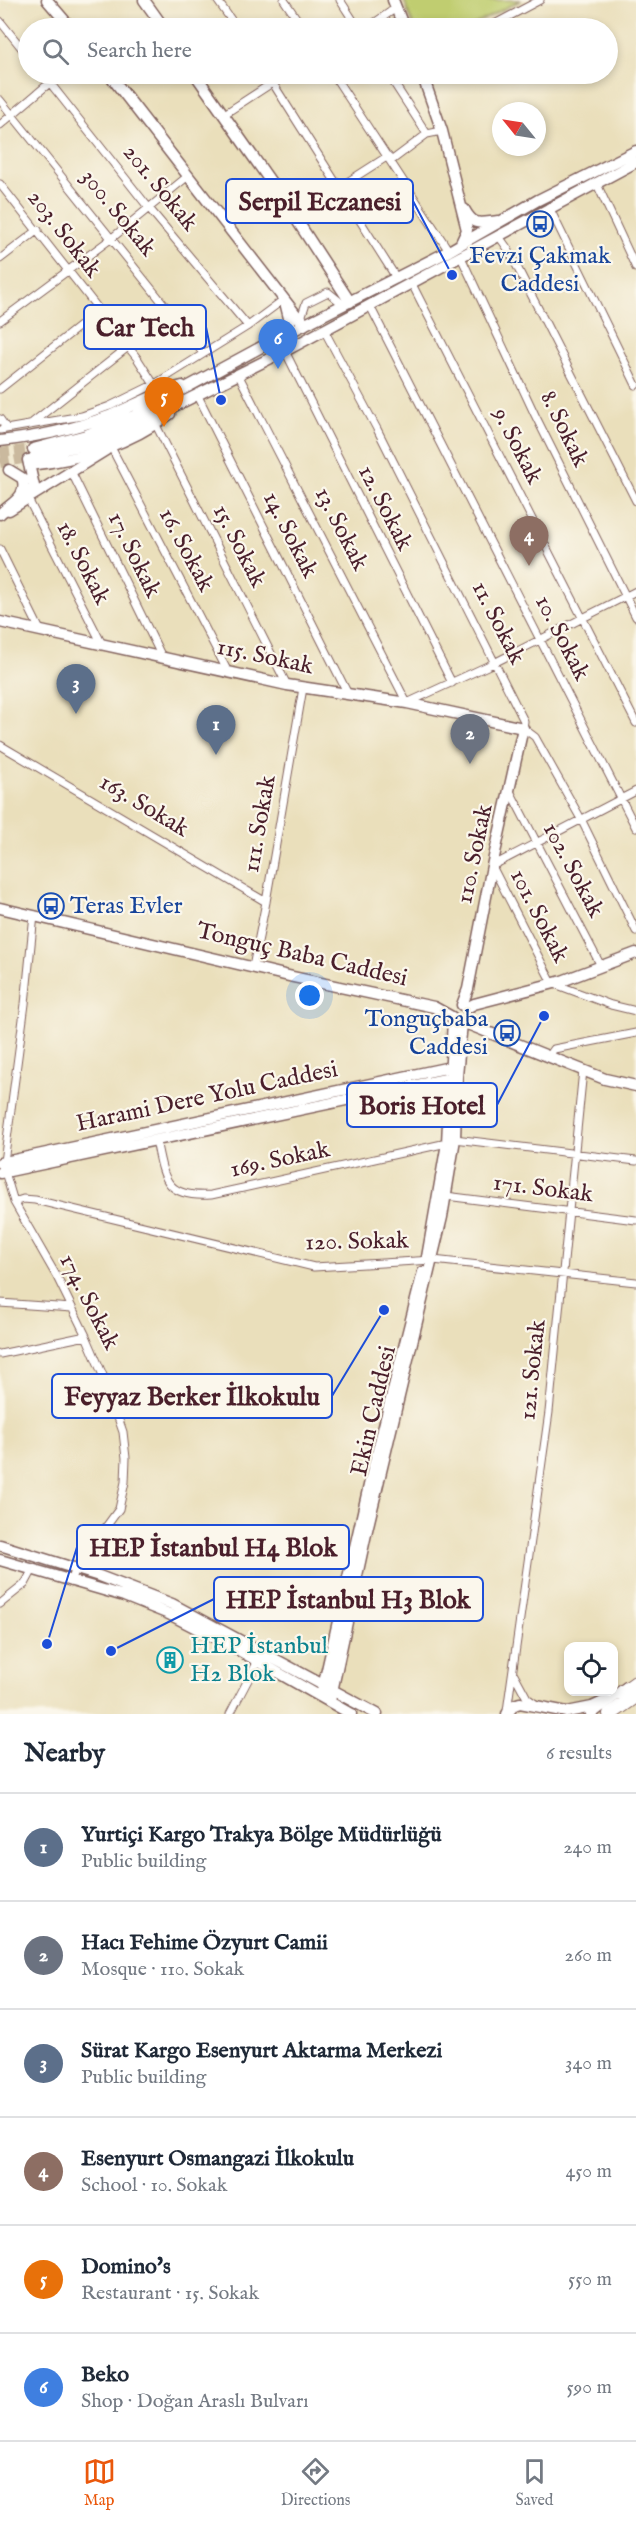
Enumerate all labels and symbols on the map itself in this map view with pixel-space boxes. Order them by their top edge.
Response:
north arrow [492,102,546,156]
street label: 201. Sokak [115,138,205,238]
street label: 300. Sokak [73,163,163,263]
callout: Serpil Eczanesi [226,179,413,223]
street label: 203. Sokak [20,184,108,284]
text: Serpil Eczanesi [239,186,401,219]
bus stop icon: Fevzi Çakmak Caddesi [525,209,555,239]
place label: Fevzi Çakmak Caddesi [469,241,611,300]
callout: Car Tech [84,305,206,349]
text: Car Tech [96,312,195,345]
pin: 6 [258,320,298,369]
pin: 5 [144,378,184,427]
street label: 8. Sokak [532,386,596,472]
street label: 9. Sokak [484,402,550,490]
street label: 12. Sokak [350,460,420,556]
street label: 13. Sokak [307,482,375,576]
street label: 14. Sokak [255,487,325,584]
street label: 15. Sokak [205,499,273,593]
street label: 16. Sokak [151,503,221,597]
street label: 17. Sokak [100,507,168,603]
street label: 18. Sokak [49,516,117,610]
pin: 4 [510,516,548,566]
street label: 11. Sokak [464,576,532,670]
street label: 10. Sokak [527,590,597,686]
street label: 115. Sokak [214,632,316,682]
pin: 3 [56,664,96,714]
pin: 1 [196,706,236,755]
pin: 2 [450,714,490,764]
street label: 163. Sokak [93,767,195,845]
street label: 111. Sokak [236,773,284,875]
street label: 110. Sokak [449,801,501,907]
street label: 102. Sokak [535,817,611,923]
street label: 101. Sokak [502,864,576,968]
bus stop icon: Teras Evler [36,891,66,921]
place label: Teras Evler [70,891,183,922]
street label: Tonguç Baba Caddesi [193,916,411,994]
your location [295,981,324,1010]
place label: Tonguçbaba Caddesi [365,1004,489,1063]
bus stop icon: Tonguçbaba Caddesi [492,1018,522,1048]
street label: Harami Dere Yolu Caddesi [73,1054,341,1140]
callout: Boris Hotel [347,1083,497,1127]
text: Boris Hotel [359,1090,486,1123]
street label: 169. Sokak [227,1134,333,1186]
street label: 171. Sokak [491,1167,595,1211]
street label: 120. Sokak [305,1226,409,1258]
street label: 174. Sokak [52,1249,126,1355]
street label: 121. Sokak [512,1318,554,1422]
street label: Ekin Caddesi [344,1343,404,1479]
callout: Feyyaz Berker İlkokulu [52,1374,332,1418]
text: Feyyaz Berker İlkokulu [64,1381,320,1414]
callout: HEP İstanbul H4 Blok [77,1525,349,1569]
text: HEP İstanbul H4 Blok [89,1532,338,1565]
callout: HEP İstanbul H3 Blok [214,1577,483,1621]
text: HEP İstanbul H3 Blok [225,1584,472,1617]
place label: HEP İstanbul H2 Blok [190,1631,329,1690]
building icon: HEP İstanbul H2 Blok [155,1645,185,1675]

